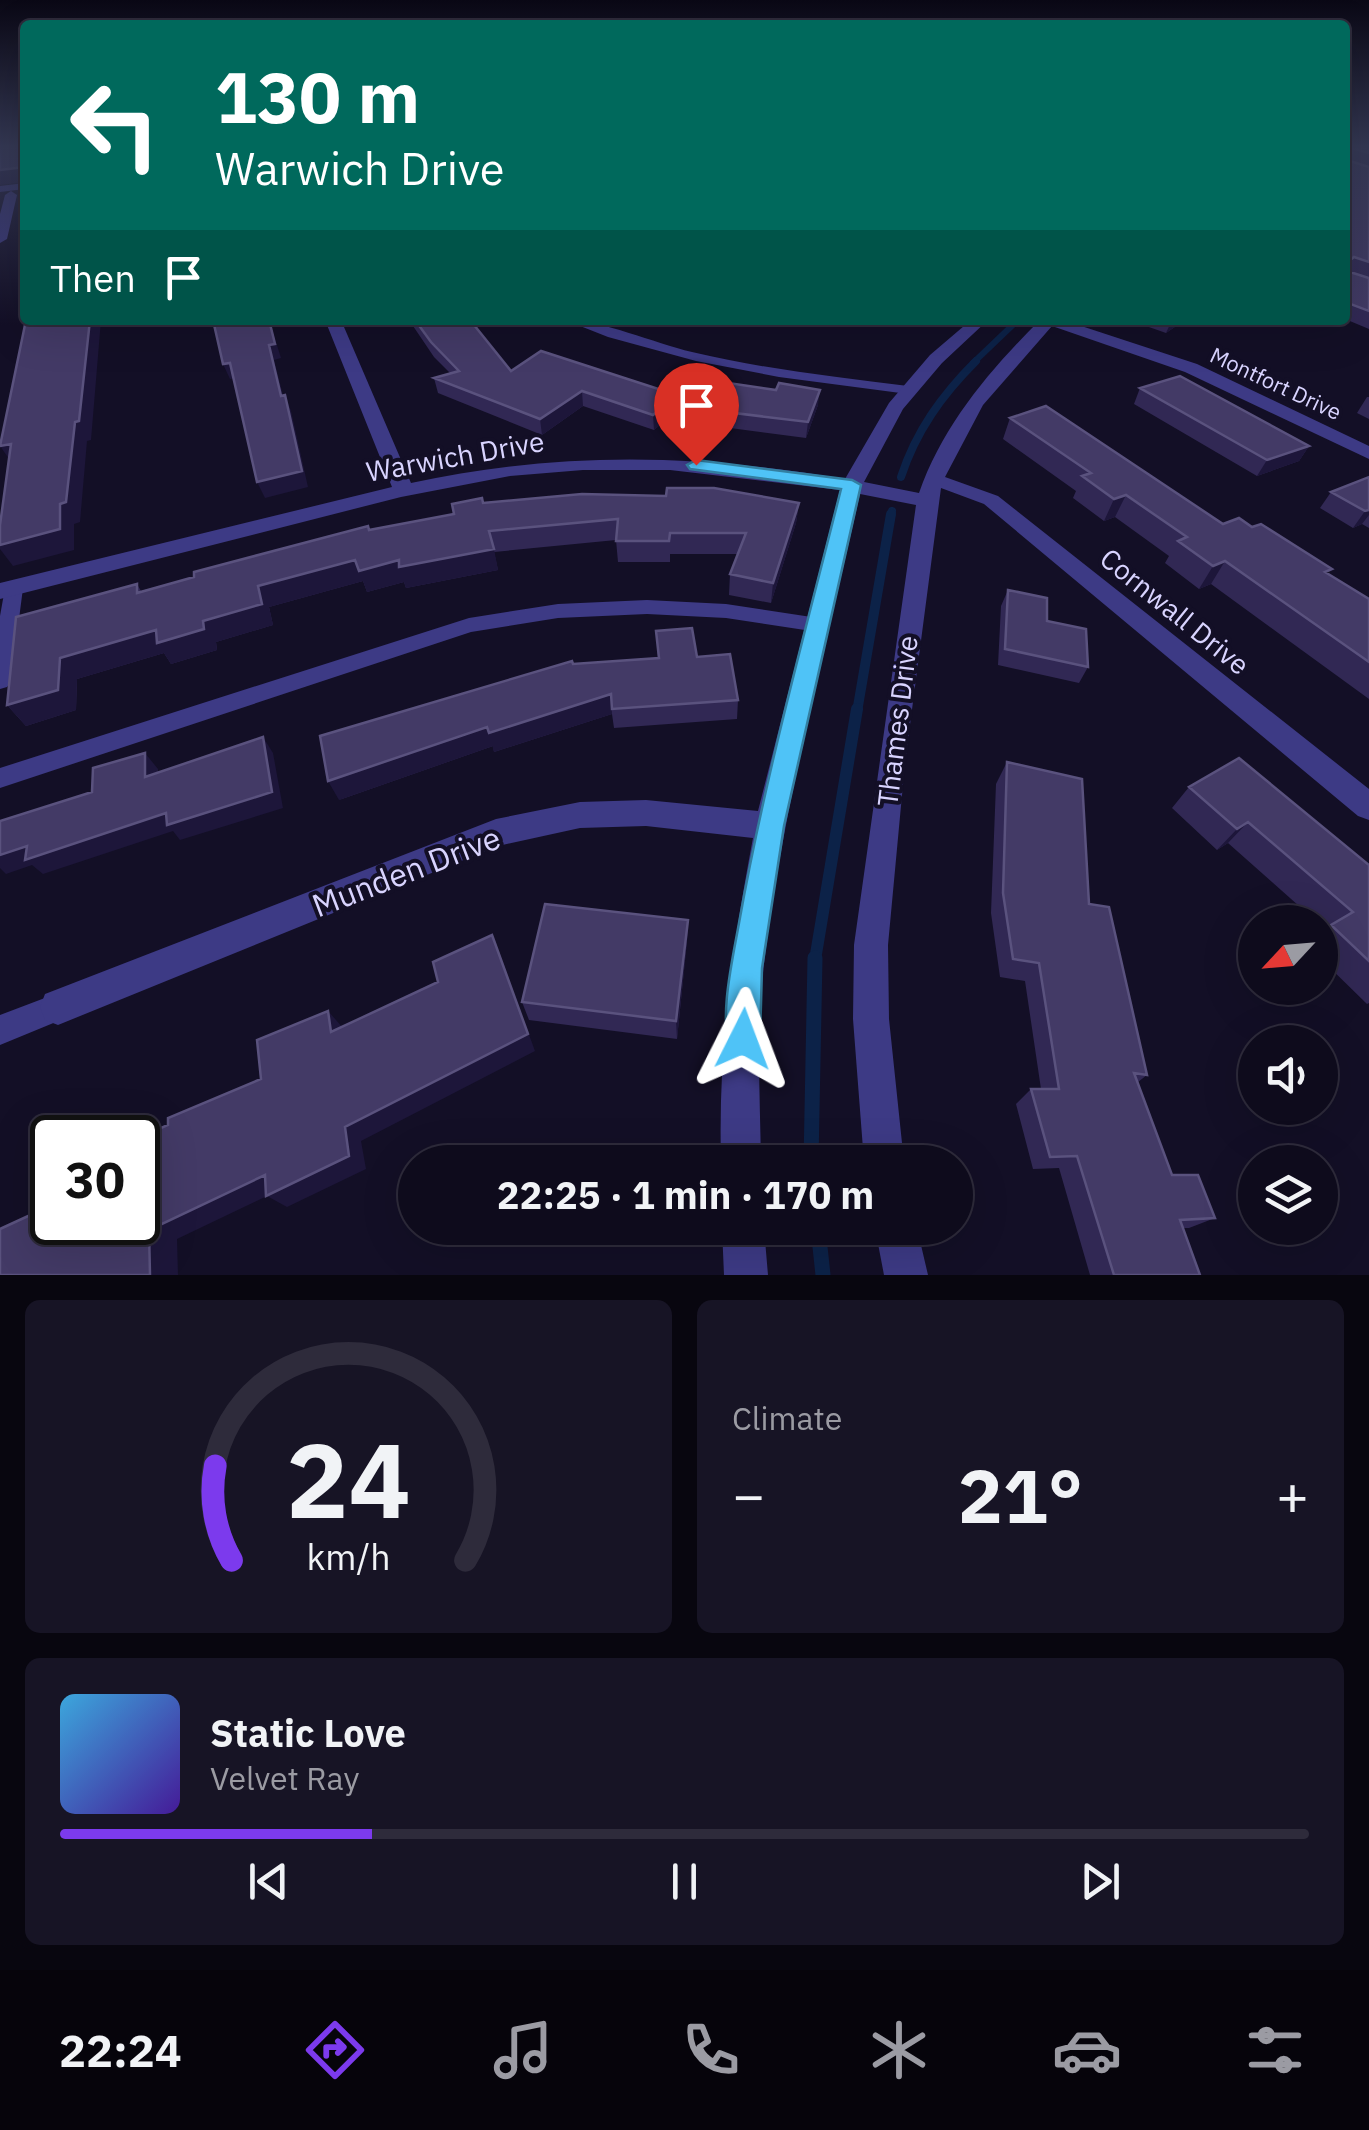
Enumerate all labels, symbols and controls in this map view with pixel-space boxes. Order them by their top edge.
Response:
text: 130 m [215,51,420,142]
icon: left [50,60,180,190]
text: Warwich Drive [215,139,505,197]
icon: arrive [156,250,211,305]
text: Then [50,253,136,302]
street label: Montfort Drive [1206,340,1346,426]
pin [654,363,739,466]
icon: arrive [669,378,724,433]
street label: Warwich Drive [363,422,547,490]
street label: Cornwall Drive [1093,539,1257,683]
street label: Thames Drive [868,633,926,809]
street label: Munden Drive [306,816,506,926]
north arrow [1238,905,1338,1005]
map controls [1238,905,1338,1245]
position arrow [691,987,795,1091]
button: sound [1238,1025,1338,1125]
speed limit sign: 30 [30,1115,160,1245]
button: layers [1238,1145,1338,1245]
text: 22:25 · 1 min · 170 m [497,1170,874,1219]
text: Climate [732,1397,842,1439]
text: 24 [286,1411,411,1547]
text: 21° [958,1446,1083,1544]
text: − [732,1459,765,1530]
text: + [1276,1459,1309,1530]
text: km/h [306,1533,391,1580]
text: Static Love [210,1708,406,1757]
text: Velvet Ray [210,1757,359,1799]
icon: previous [241,1854,296,1909]
icon: pause [657,1854,712,1909]
icon: next [1073,1854,1128,1909]
icon: directions [300,2015,370,2085]
icon: music [488,2015,558,2085]
icon: phone [676,2015,746,2085]
icon: climate [864,2015,934,2085]
icon: car [1052,2015,1122,2085]
icon: filters [1240,2015,1310,2085]
text: 22:24 [59,2021,182,2079]

